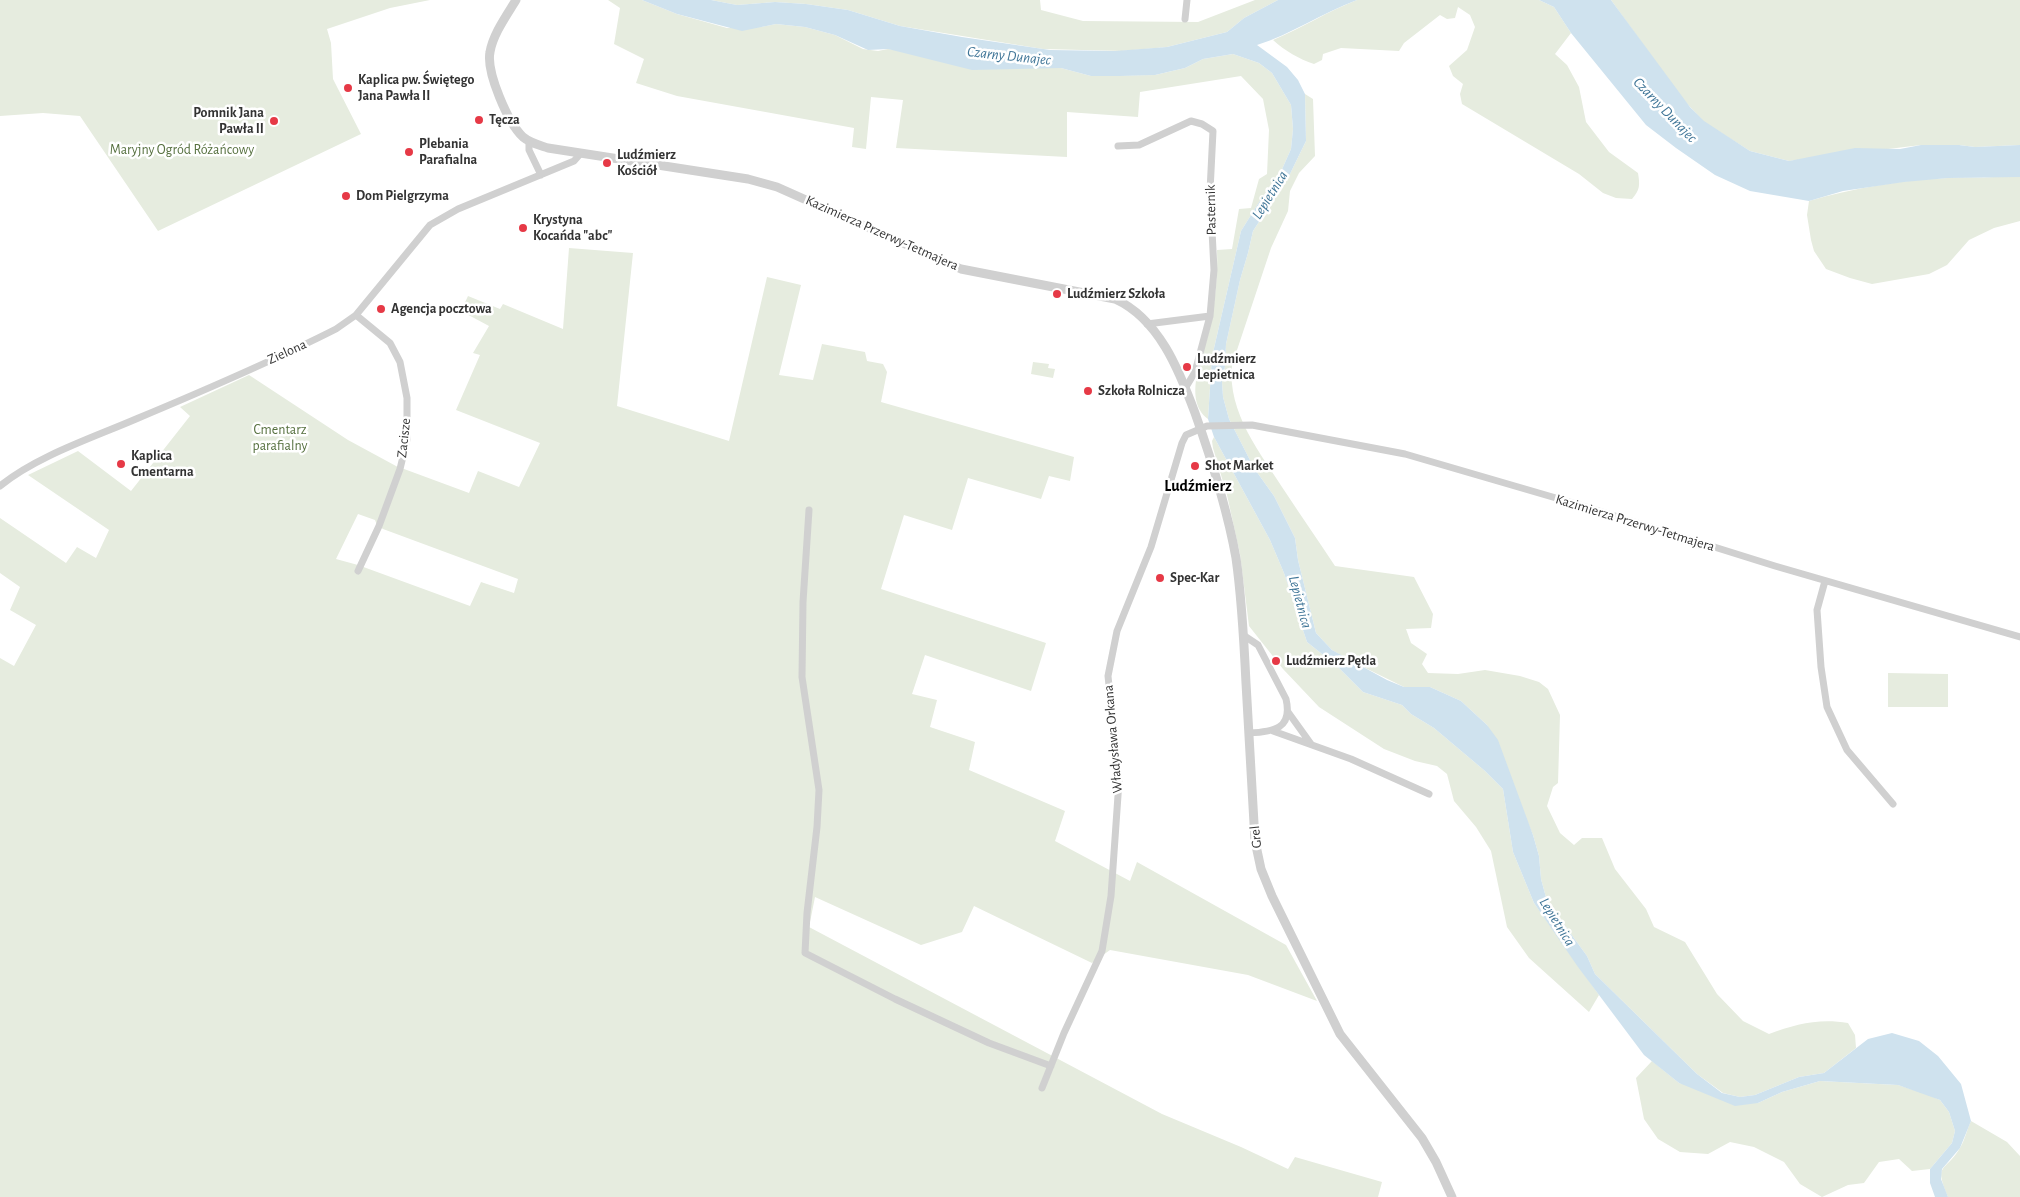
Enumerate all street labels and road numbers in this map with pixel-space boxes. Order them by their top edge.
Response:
street label: Pasternik [1202,184,1220,236]
street label: Kazimierza Przerwy-Tetmajera [803,192,961,274]
street label: Zielona [265,336,309,368]
street label: Zacisze [394,417,414,459]
street label: Kazimierza Przerwy-Tetmajera [1553,491,1717,555]
street label: Władysława Orkana [1100,684,1126,794]
street label: Grel [1246,825,1266,849]

